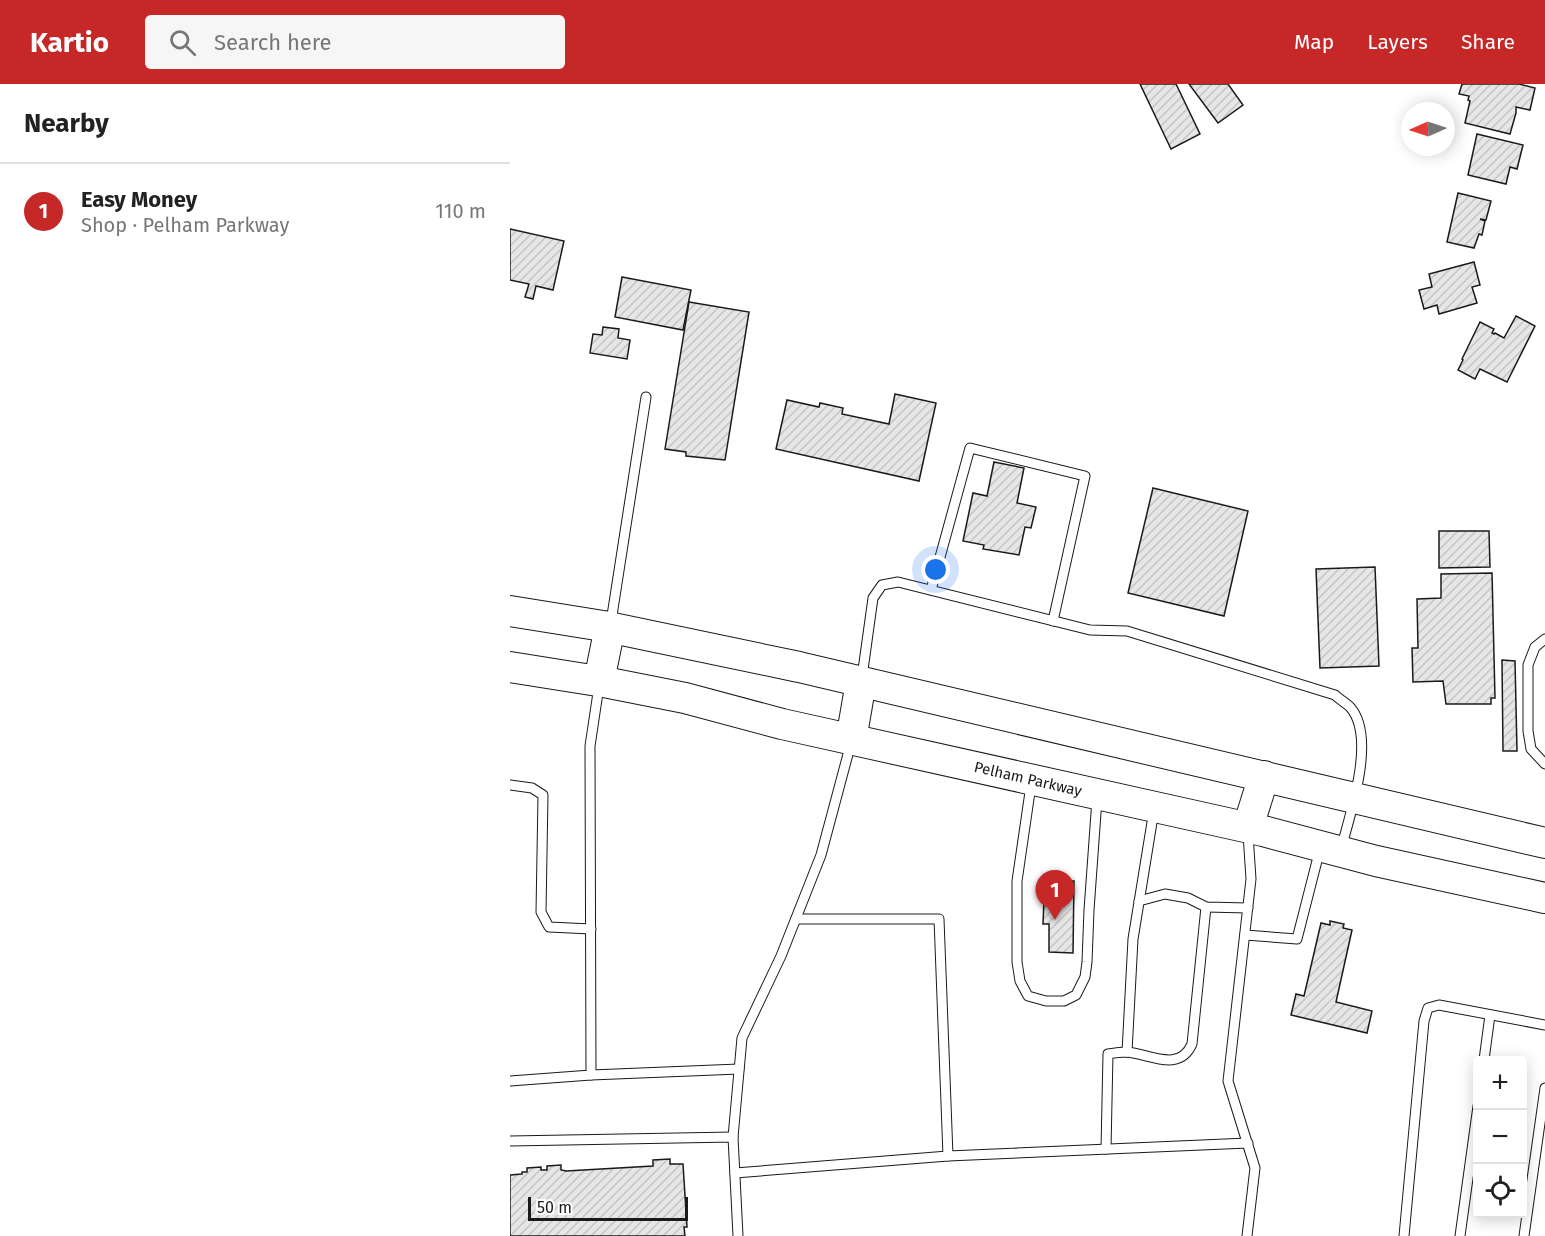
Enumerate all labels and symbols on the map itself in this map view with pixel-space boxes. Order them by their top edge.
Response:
north arrow [1401,102,1455,156]
your location [921,555,950,584]
street label: Pelham Parkway [972,758,1084,800]
pin: 1 [1036,870,1074,920]
scale bar [528,1194,688,1222]

